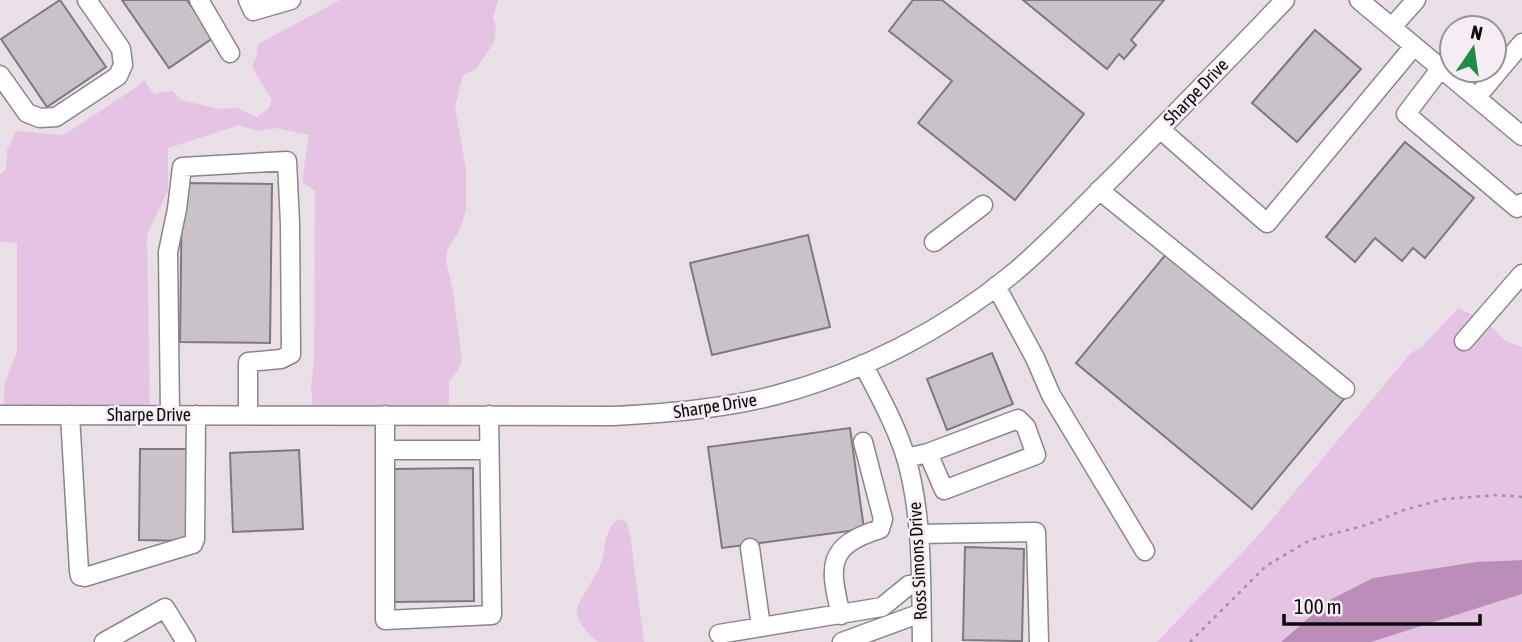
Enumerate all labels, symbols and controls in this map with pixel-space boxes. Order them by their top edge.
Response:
north arrow [1438,14,1508,84]
text: N [1469,20,1485,44]
street label: Sharpe Drive [1159,54,1232,129]
street label: Sharpe Drive [672,389,758,422]
street label: Sharpe Drive [107,404,191,425]
street label: Ross Simons Drive [904,501,931,621]
scale bar [1284,582,1480,626]
text: 100 m [1294,594,1342,618]

